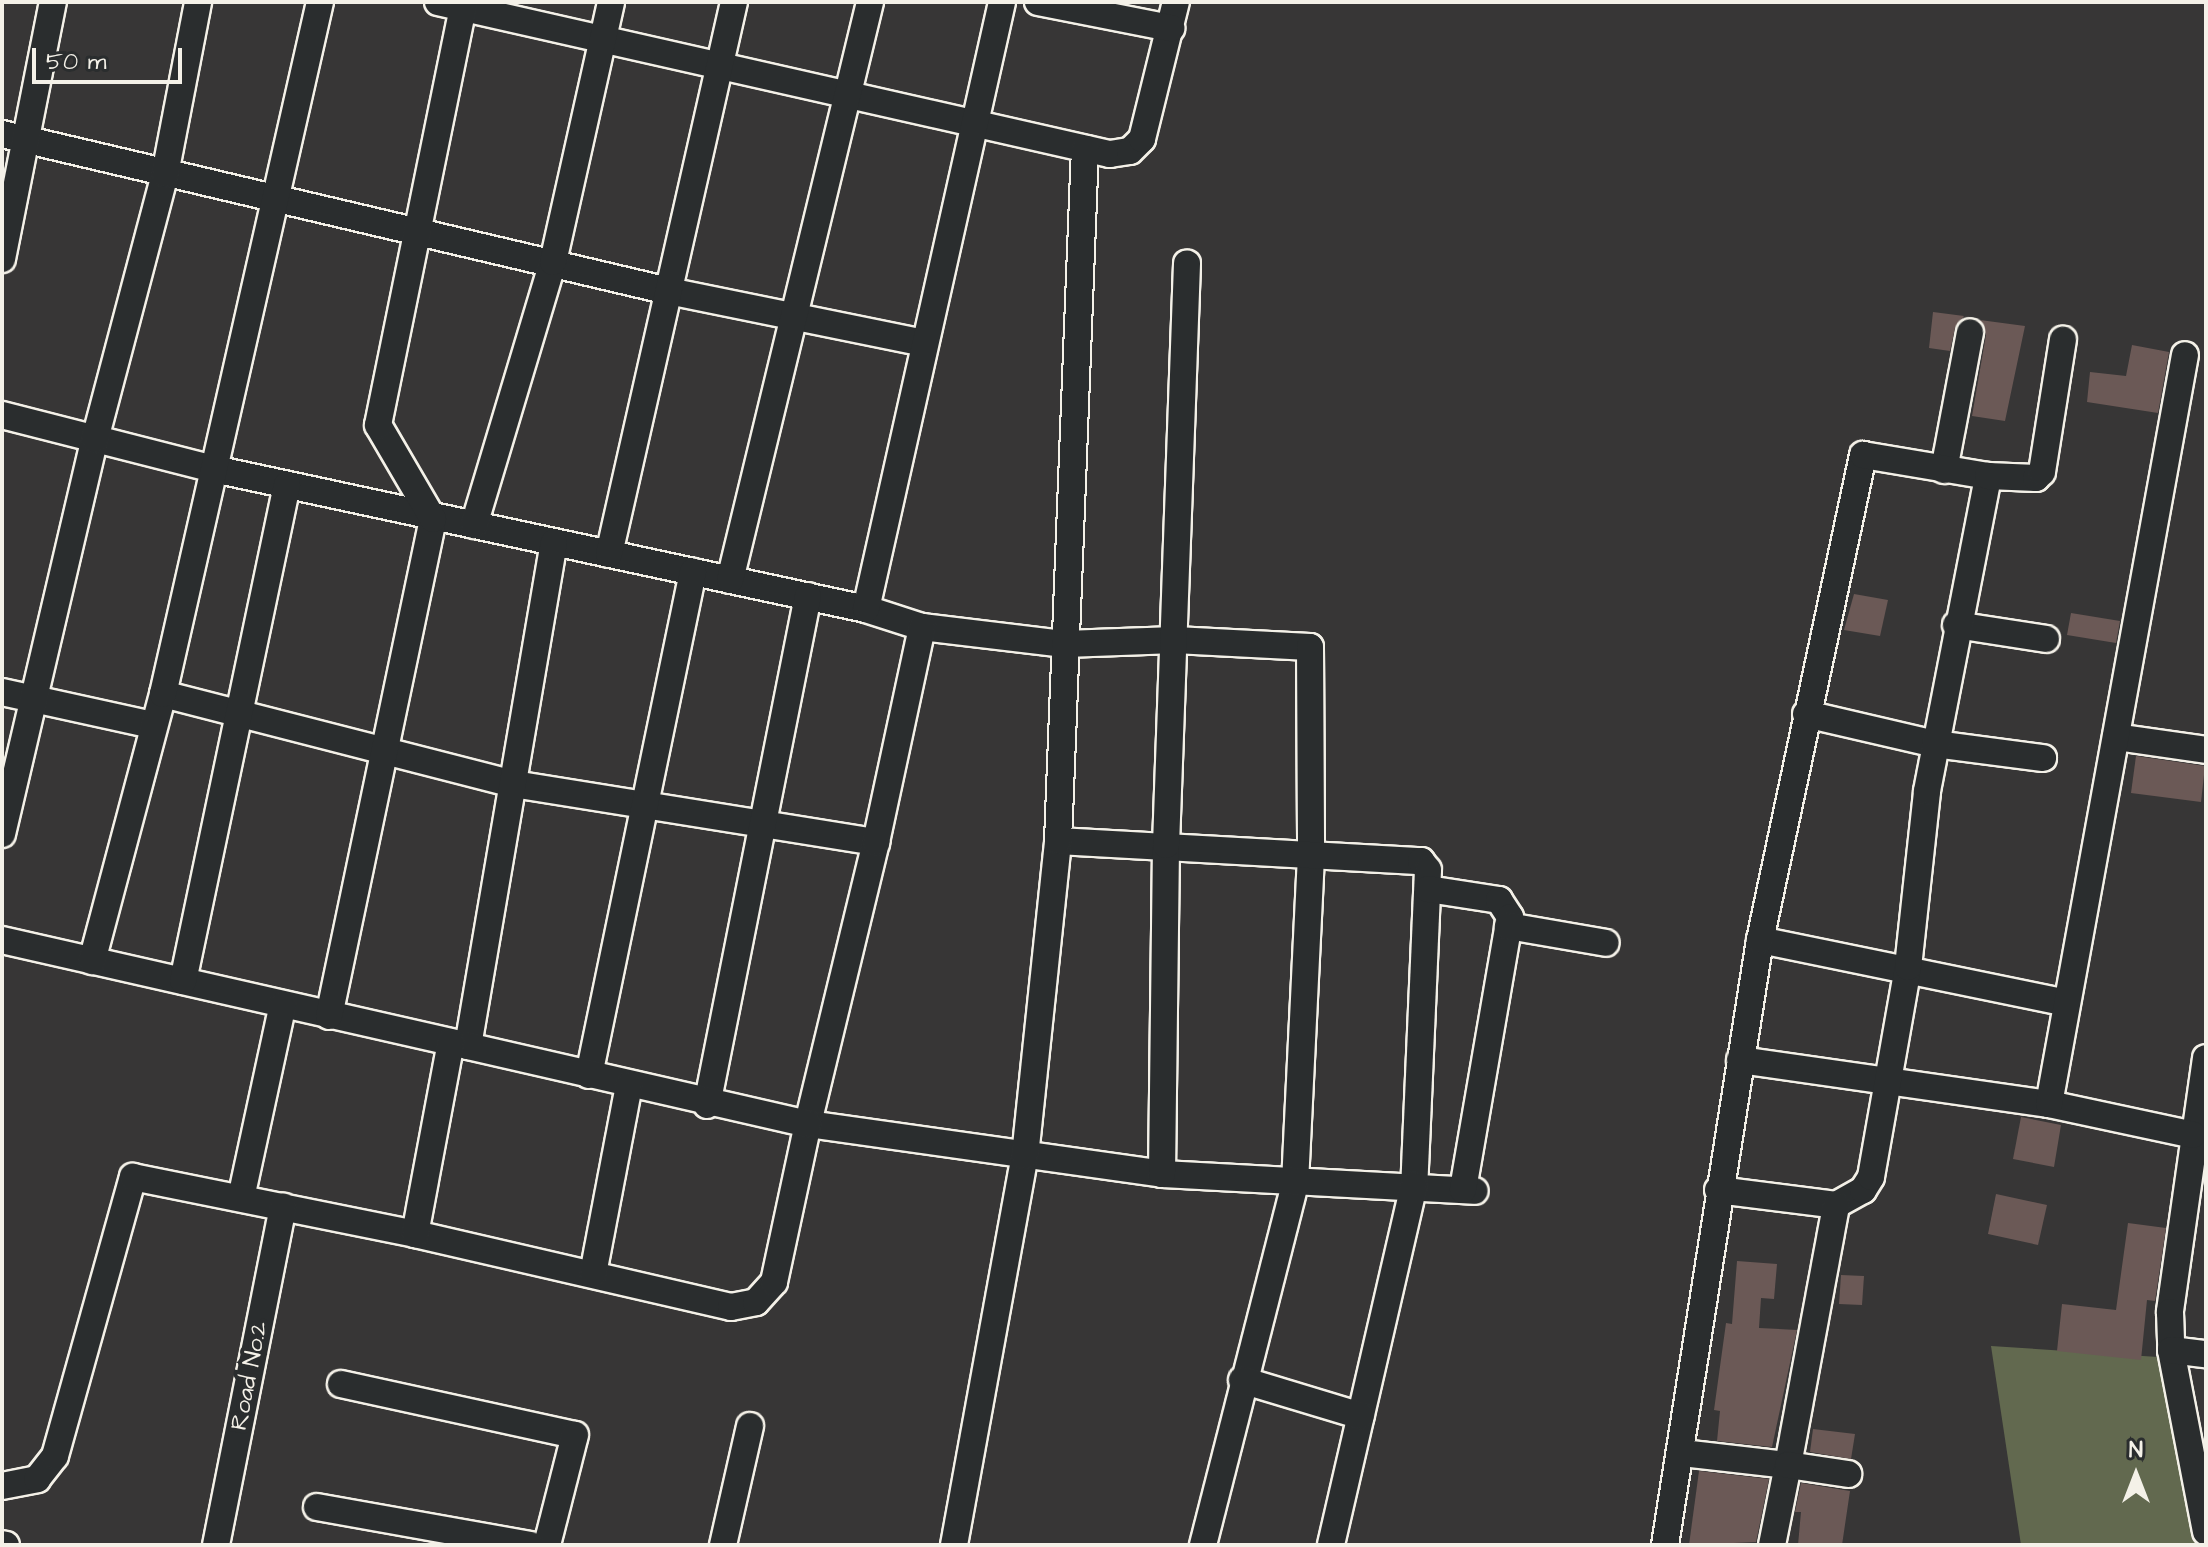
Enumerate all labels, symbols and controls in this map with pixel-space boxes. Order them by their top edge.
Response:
scale bar [36,32,186,82]
text: 50 m [46,45,106,79]
street label: Road No.2 [225,1319,275,1433]
north arrow [2096,1435,2176,1515]
text: N [2129,1435,2143,1466]

